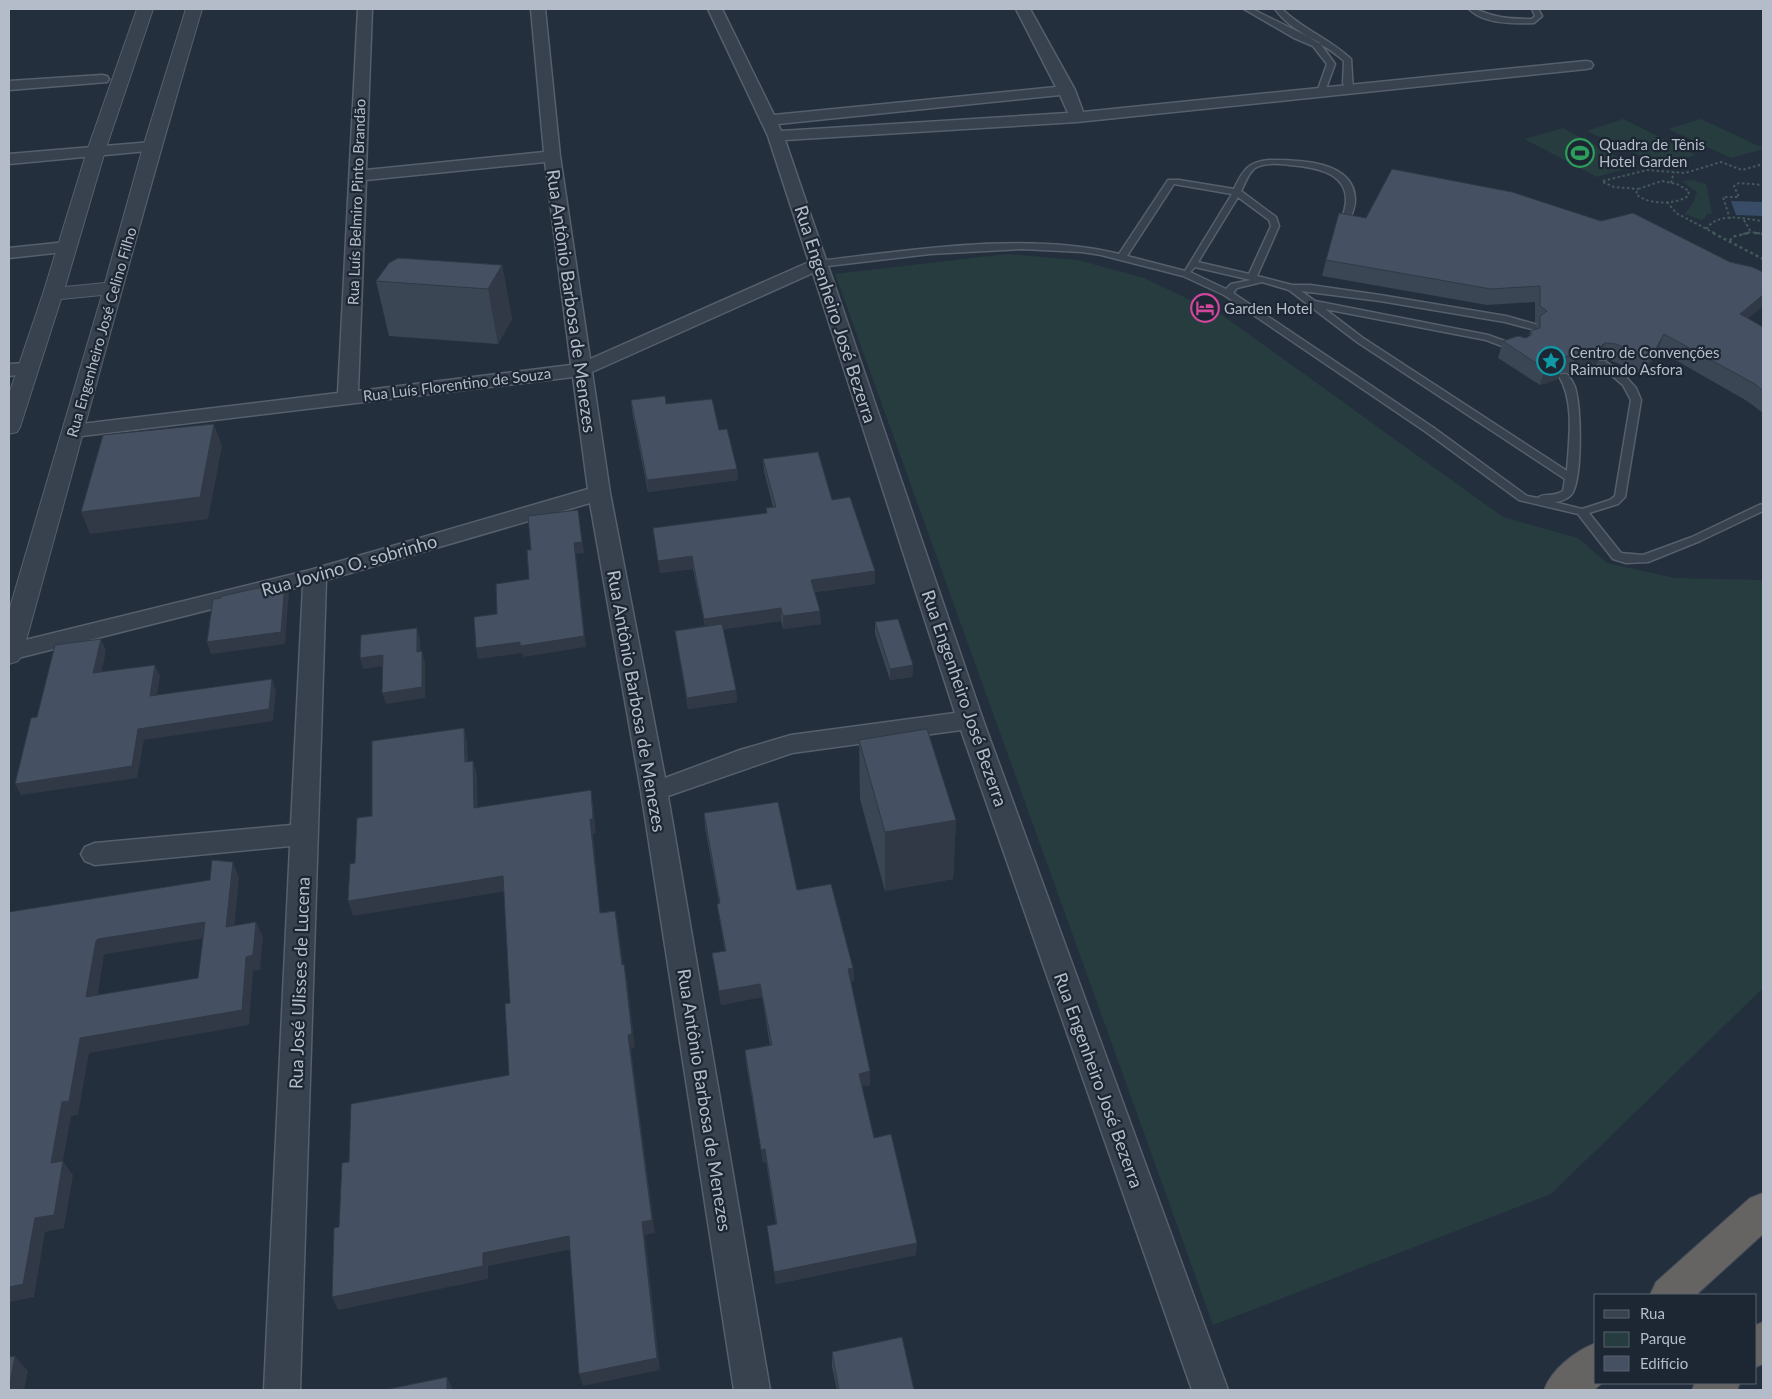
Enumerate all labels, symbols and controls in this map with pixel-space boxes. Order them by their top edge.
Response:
street label: Rua Luís Belmiro Pinto Brandão [343,99,369,305]
place label: Quadra de Tênis Hotel Garden [1599,135,1705,170]
sports icon: Quadra de Tênis Hotel Garden [1565,138,1595,168]
street label: Rua Antônio Barbosa de Menezes [543,168,601,434]
street label: Rua Engenheiro José Bezerra [790,202,882,426]
street label: Rua Engenheiro José Celino Filho [62,225,140,439]
hotel icon: Garden Hotel [1190,293,1220,323]
place label: Garden Hotel [1224,299,1312,317]
place label: Centro de Convenções Raimundo Asfora [1570,343,1719,378]
place icon: Centro de Convenções Raimundo Asfora [1536,346,1566,376]
street label: Rua Luís Florentino de Souza [362,364,552,404]
street label: Rua Jovino O. sobrinho [259,529,439,601]
street label: Rua Antônio Barbosa de Menezes [603,568,671,834]
street label: Rua Engenheiro José Bezerra [918,587,1012,809]
street label: Rua José Ulisses de Lucena [284,876,314,1090]
street label: Rua Antônio Barbosa de Menezes [673,967,737,1233]
street label: Rua Engenheiro José Bezerra [1050,969,1148,1191]
legend [1594,1294,1757,1384]
text: Rua [1640,1304,1665,1322]
text: Parque [1640,1329,1686,1347]
text: Edifício [1640,1354,1688,1372]

